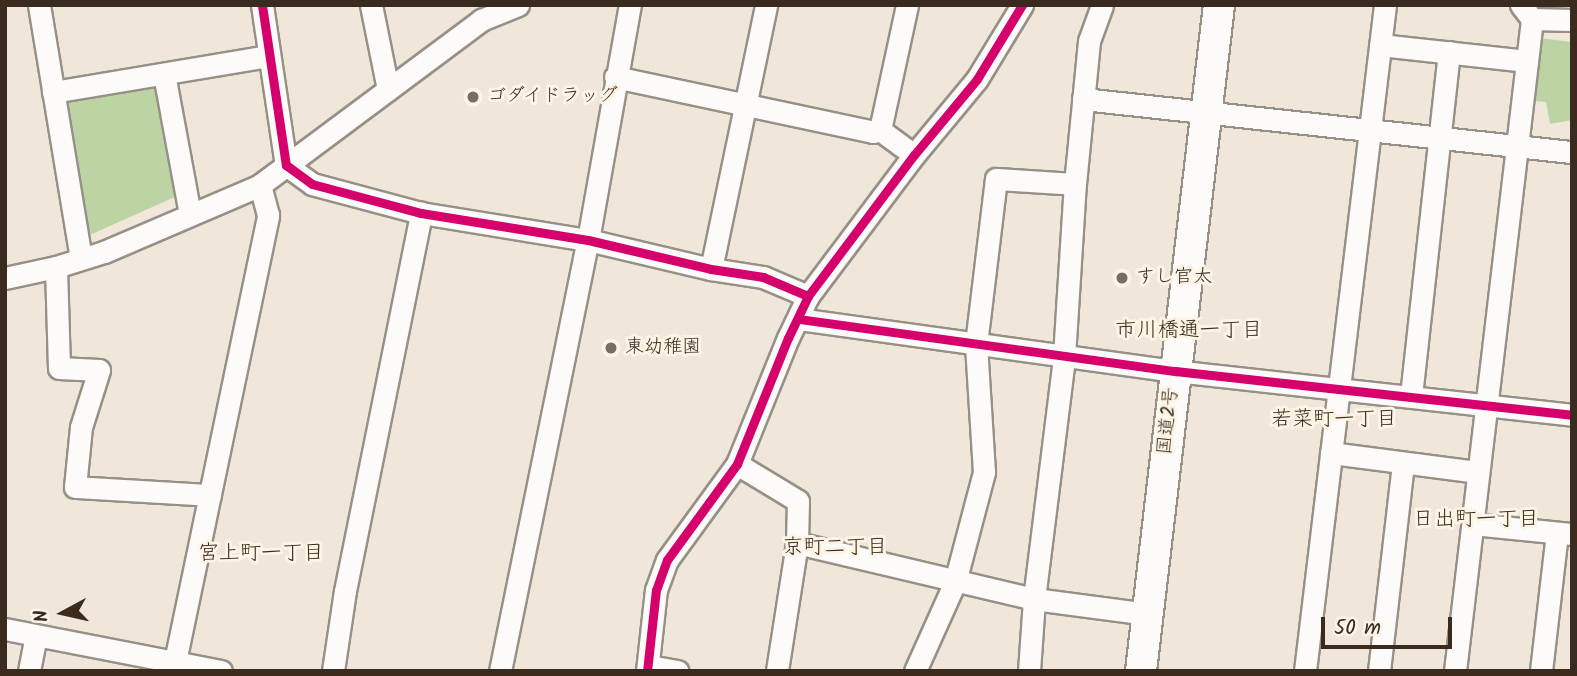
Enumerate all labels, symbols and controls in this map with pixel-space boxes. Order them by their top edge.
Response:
place label: ゴダイドラッグ [487,86,620,108]
marker: ゴダイドラッグ [465,89,481,105]
place label: すし官太 [1136,267,1212,289]
marker: すし官太 [1114,270,1130,286]
district label: 市川橋通一丁目 [1116,318,1262,344]
place label: 東幼稚園 [625,337,701,359]
marker: 東幼稚園 [603,340,619,356]
street label: 国道2号 [1154,386,1184,456]
district label: 若菜町一丁目 [1271,407,1397,433]
district label: 日出町一丁目 [1413,507,1539,533]
district label: 京町二丁目 [783,535,887,561]
district label: 宮上町一丁目 [198,541,324,567]
north arrow [28,578,98,648]
scale bar [1325,602,1456,646]
text: N [27,608,58,624]
text: 50 m [1334,612,1381,645]

